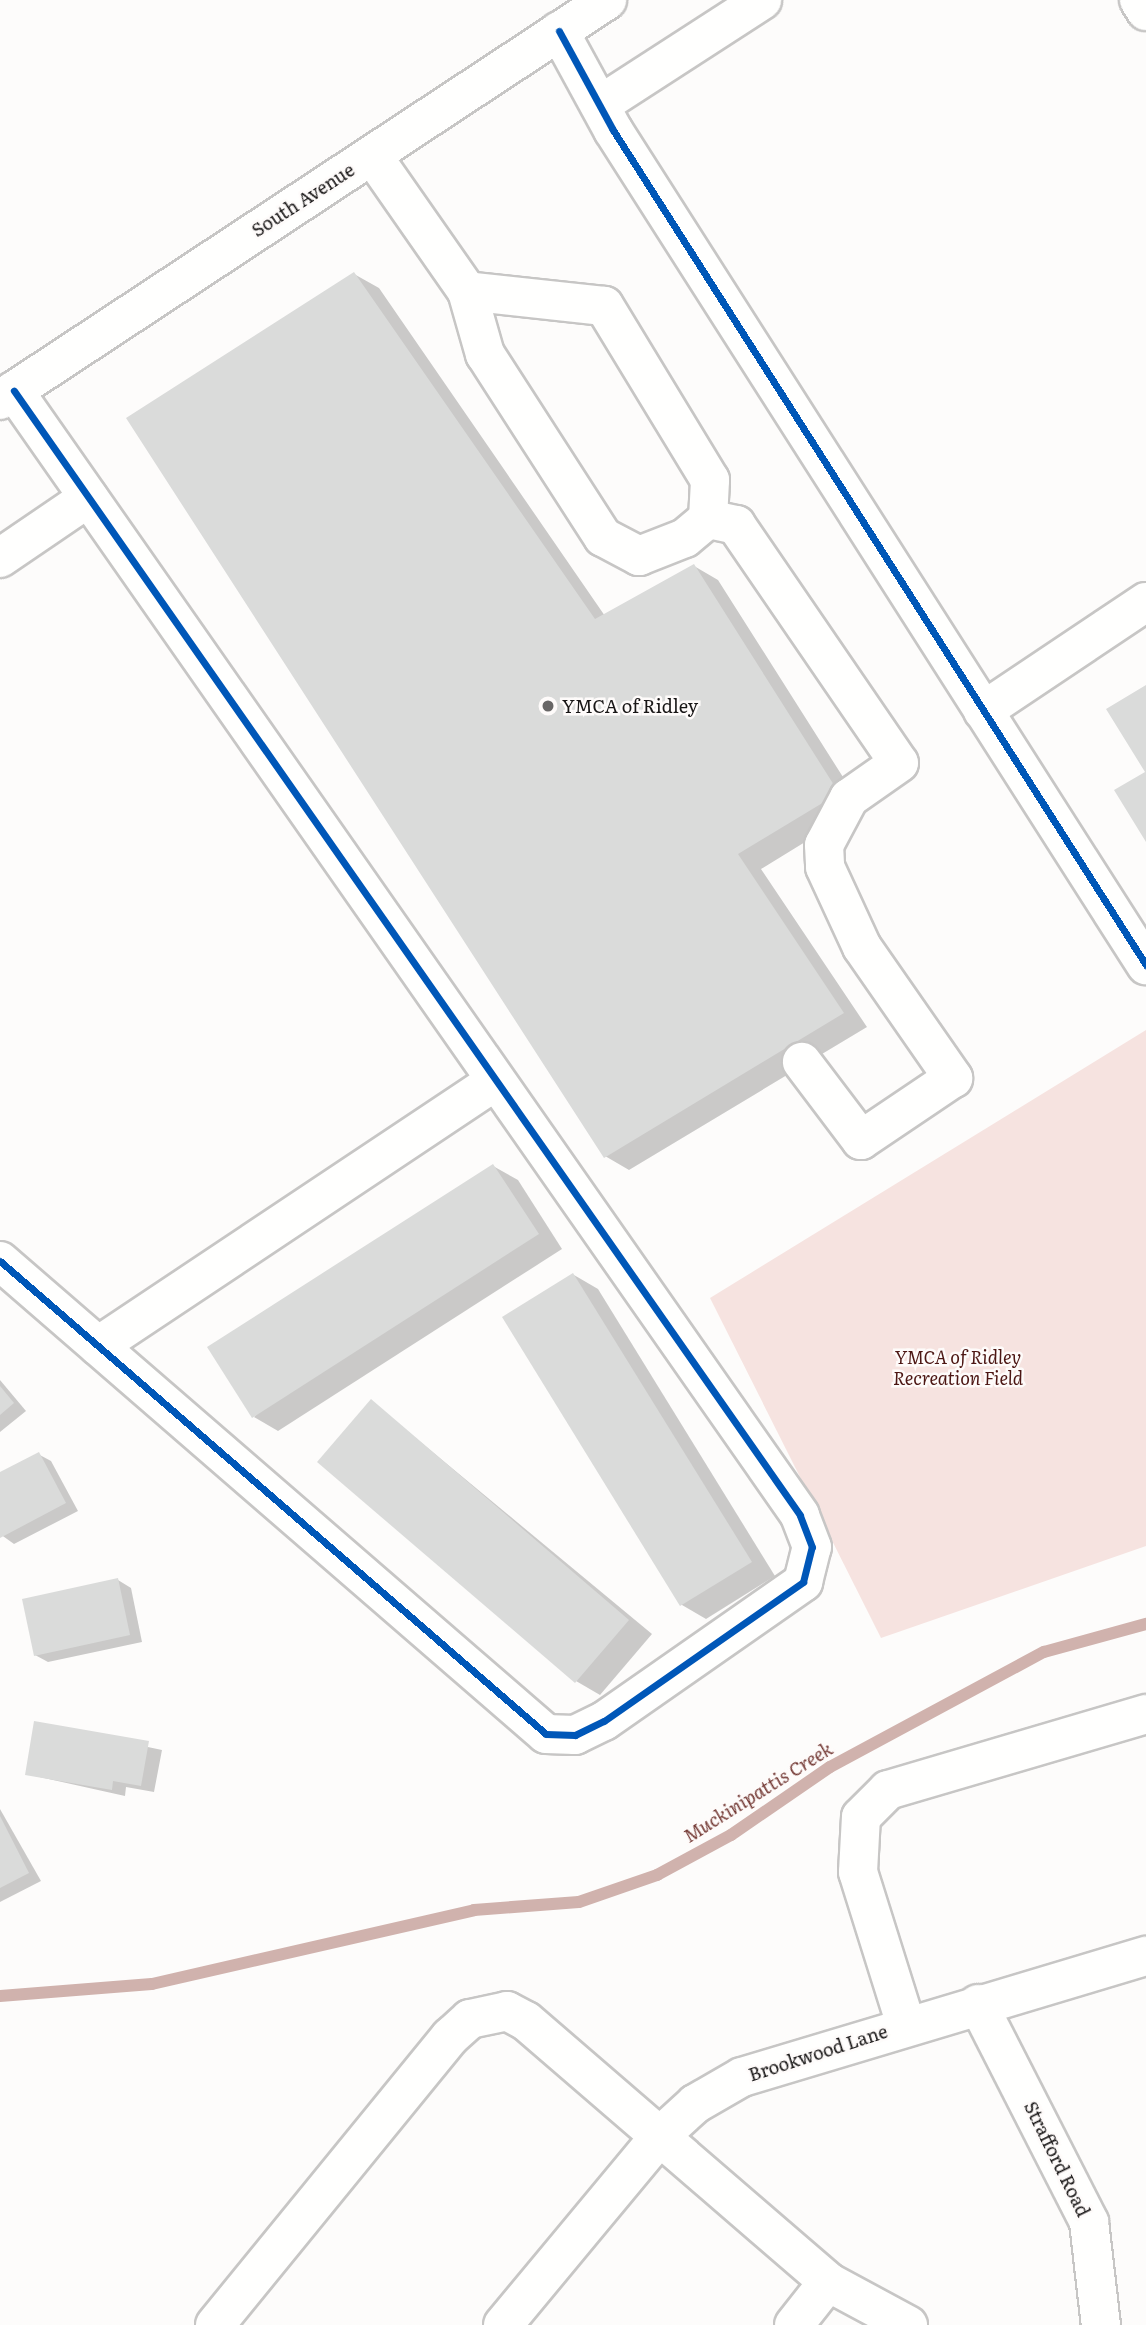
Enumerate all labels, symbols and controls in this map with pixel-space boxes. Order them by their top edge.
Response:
street label: South Avenue [248,159,358,241]
place label: YMCA of Ridley [562,695,698,717]
marker: YMCA of Ridley [540,698,556,714]
park label: YMCA of Ridley Recreation Field [893,1347,1023,1390]
water label: Muckinipattis Creek [679,1737,837,1847]
street label: Brookwood Lane [746,2020,890,2086]
street label: Strafford Road [1020,2098,1094,2220]

